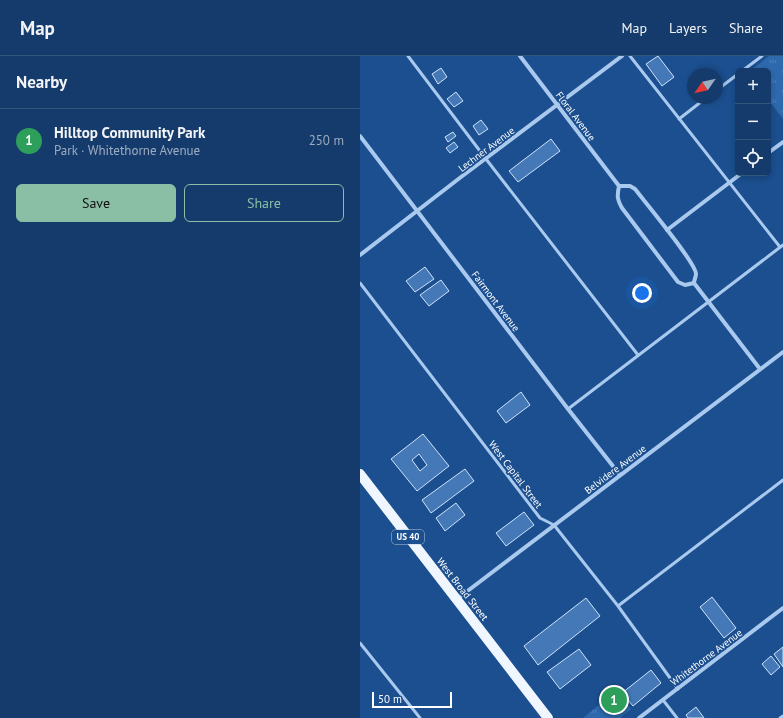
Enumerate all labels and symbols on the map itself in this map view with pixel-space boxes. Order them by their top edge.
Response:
north arrow [687,68,723,104]
street label: Floral Avenue [553,89,598,143]
street label: Lechner Avenue [456,124,517,175]
street label: Fairmont Avenue [469,269,522,334]
your location [632,283,652,303]
street label: West Capital Street [486,438,546,511]
street label: Belvidere Avenue [582,442,649,497]
road number: US 40 [392,530,424,544]
street label: West Broad Street [434,555,492,624]
street label: Whitethorne Avenue [668,626,745,689]
pin: 1 [601,685,627,715]
scale bar [372,690,452,709]

